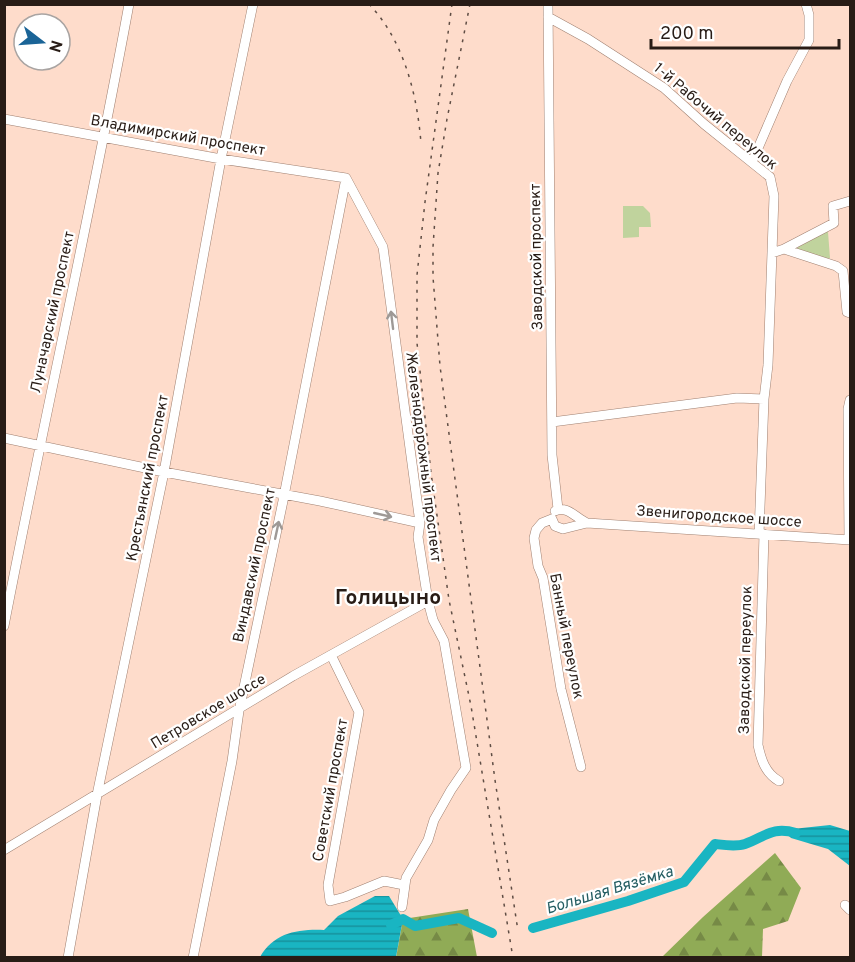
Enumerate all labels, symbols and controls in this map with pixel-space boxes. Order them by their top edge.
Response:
north arrow [12,12,72,72]
scale bar [651,12,838,50]
text: 200 m [660,23,713,46]
text: N [43,37,66,54]
street label: 1-й Рабочий переулок [649,60,781,175]
street label: Владимирский проспект [89,112,267,161]
street label: Заводской проспект [527,183,548,331]
street label: Луначарский проспект [27,230,80,395]
one-way arrow [387,310,398,330]
street label: Железнодорожный проспект [400,351,445,564]
street label: Крестьянский проспект [123,393,174,563]
street label: Виндавский проспект [230,486,281,644]
street label: Звенигородское шоссе [636,502,802,533]
one-way arrow [373,510,392,521]
one-way arrow [272,521,283,540]
street label: Банный переулок [544,572,587,701]
district label: Голицыно [335,585,441,612]
street label: Заводской переулок [736,586,757,735]
street label: Петровское шоссе [148,670,270,754]
street label: Советский проспект [310,717,353,863]
water label: Большая Вязёмка [544,862,676,920]

